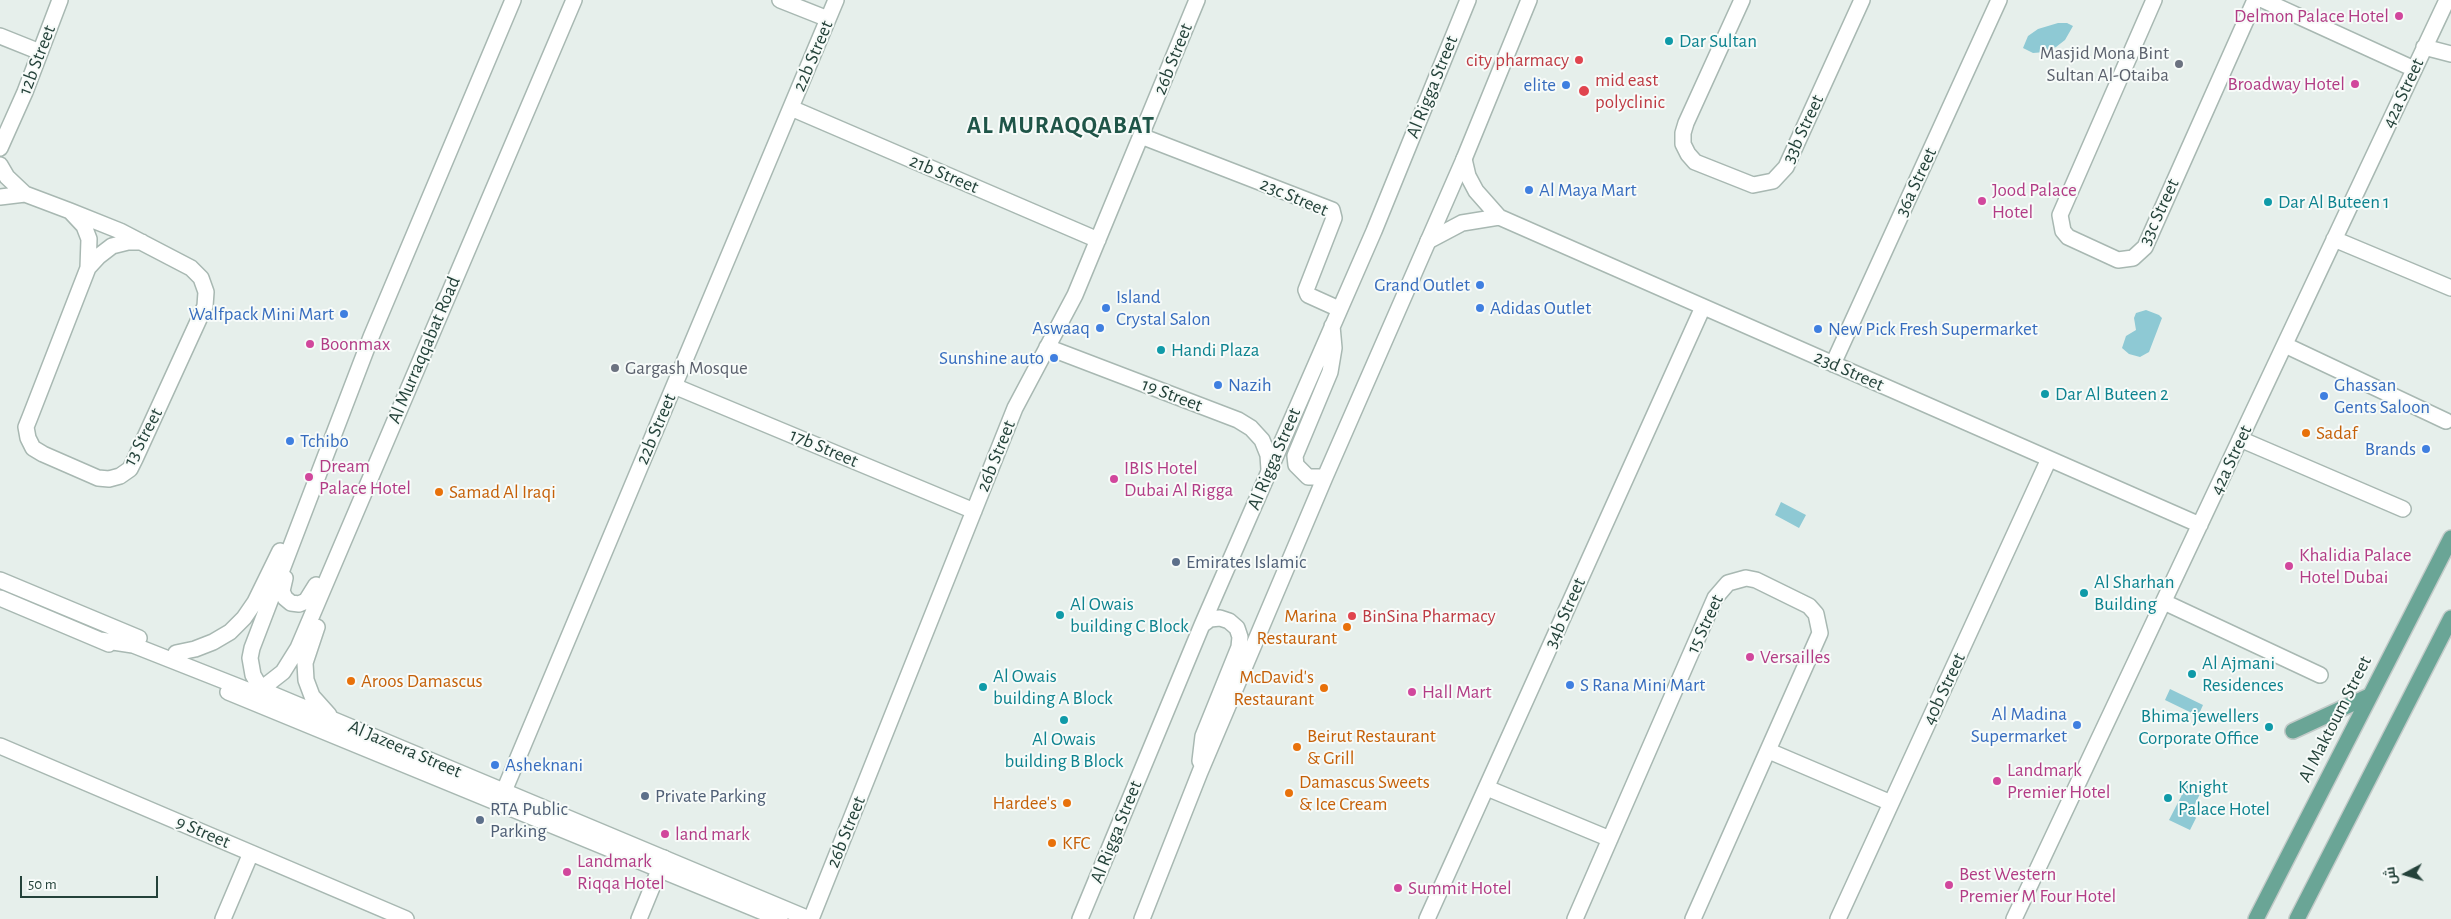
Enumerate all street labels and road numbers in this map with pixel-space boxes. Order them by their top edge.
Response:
street label: 22b Street [788,17,838,95]
street label: 26b Street [1148,20,1198,98]
street label: 12b Street [13,22,61,98]
street label: Al Rigga Street [1401,32,1463,142]
street label: 42a Street [2377,54,2429,132]
street label: 33b Street [1777,91,1829,167]
street label: 36a Street [1890,144,1942,220]
street label: 21b Street [906,149,982,199]
street label: 23c Street [1257,173,1331,221]
street label: 33c Street [2134,175,2184,249]
street label: Al Murraqqabat Road [383,273,465,427]
street label: 23d Street [1810,346,1888,396]
street label: 19 Street [1138,373,1206,417]
street label: 22b Street [631,390,681,468]
street label: 13 Street [118,404,168,470]
street label: Al Rigga Street [1242,404,1306,514]
street label: 26b Street [971,417,1021,495]
street label: 42a Street [2205,421,2257,499]
street label: 17b Street [786,423,862,473]
street label: 34b Street [1539,574,1591,652]
street label: 15 Street [1681,591,1729,657]
street label: 40b Street [1917,649,1971,729]
street label: Al Maktoum Street [2293,652,2377,786]
street label: Al Jazeera Street [345,715,465,783]
street label: Al Rigga Street [1085,777,1147,887]
street label: 26b Street [821,793,871,871]
street label: 9 Street [172,810,234,854]

